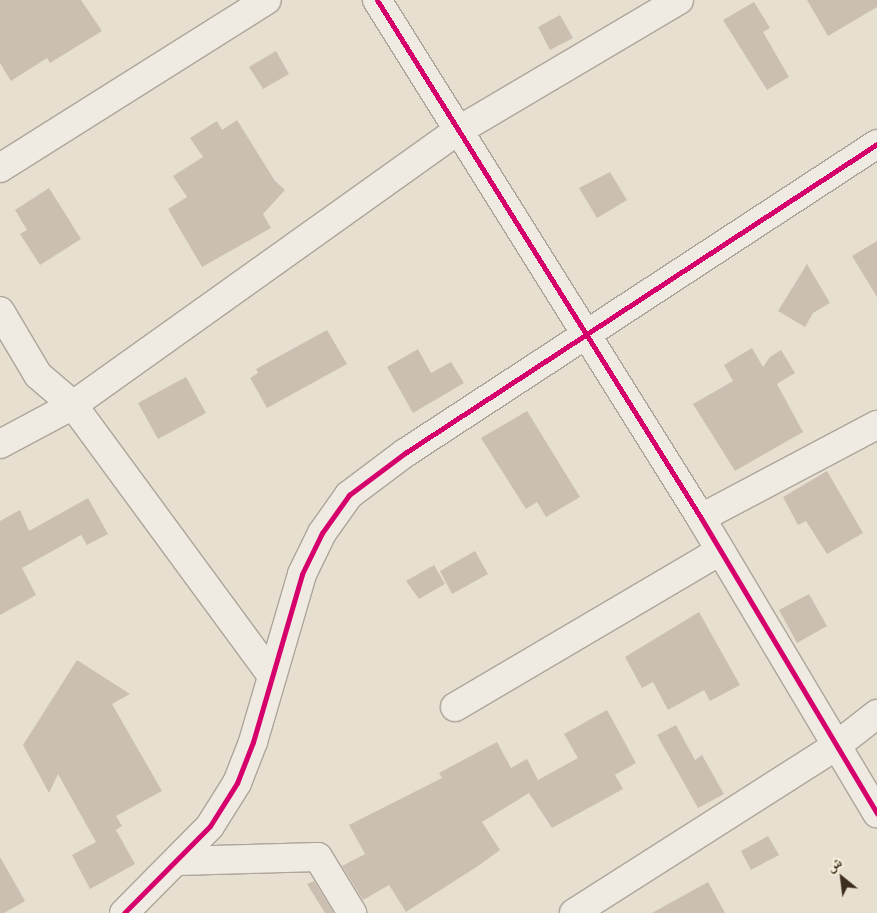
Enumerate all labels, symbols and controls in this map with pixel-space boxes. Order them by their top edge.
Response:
text: ش [823,852,846,877]
north arrow [817,853,867,903]

